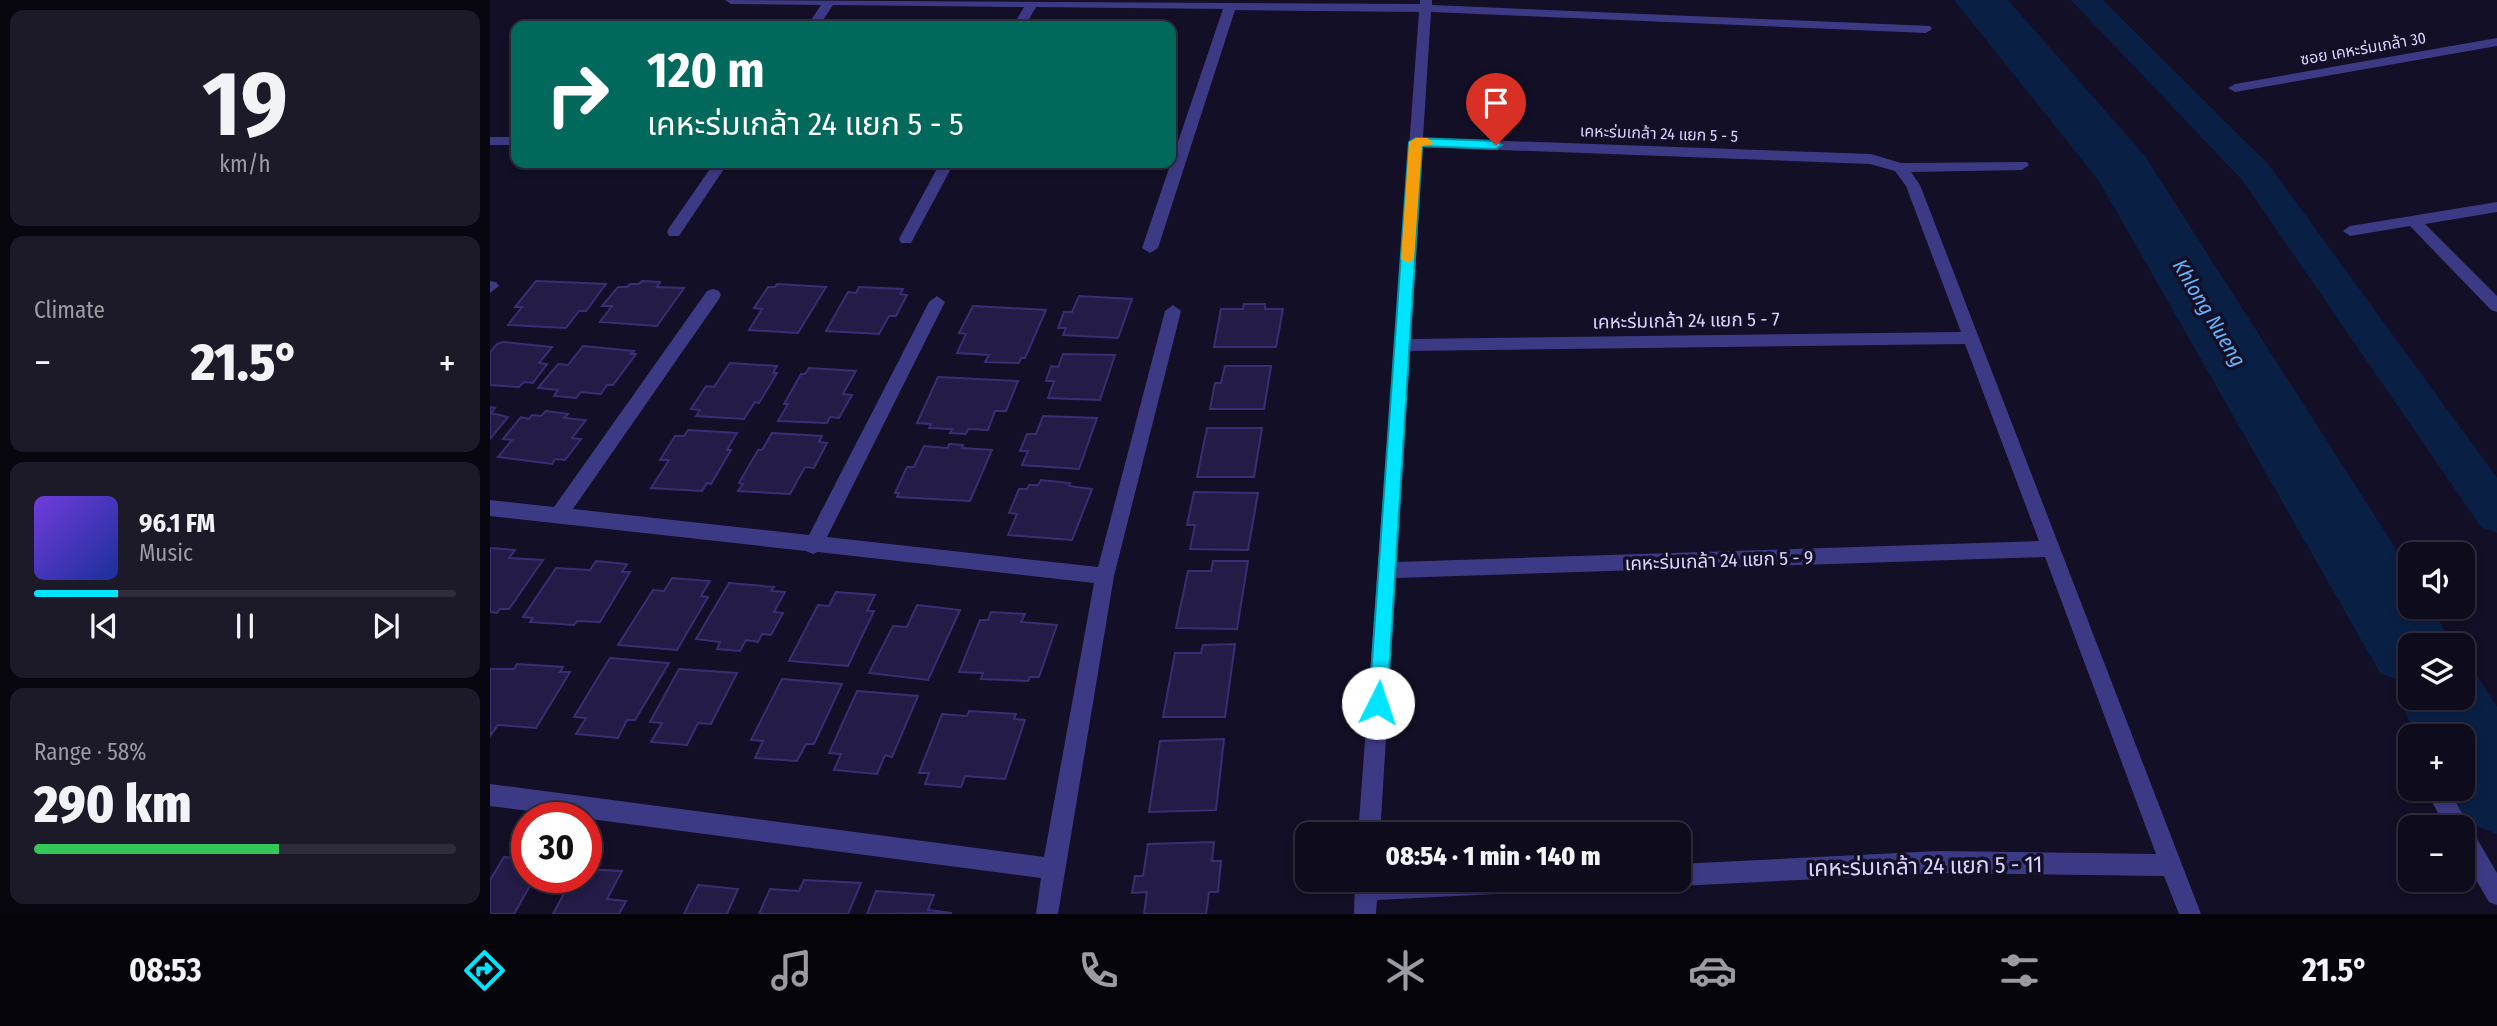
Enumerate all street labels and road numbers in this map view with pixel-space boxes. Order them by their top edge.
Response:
street label: ซอย เคหะร่มเกล้า 30 [2299,28,2427,69]
street label: เคหะร่มเกล้า 24 แยก 5 - 5 [1580,121,1738,146]
street label: เคหะร่มเกล้า 24 แยก 5 - 7 [1592,307,1780,334]
street label: เคหะร่มเกล้า 24 แยก 5 - 9 [1624,546,1814,575]
street label: เคหะร่มเกล้า 24 แยก 5 - 11 [1807,850,2043,882]

